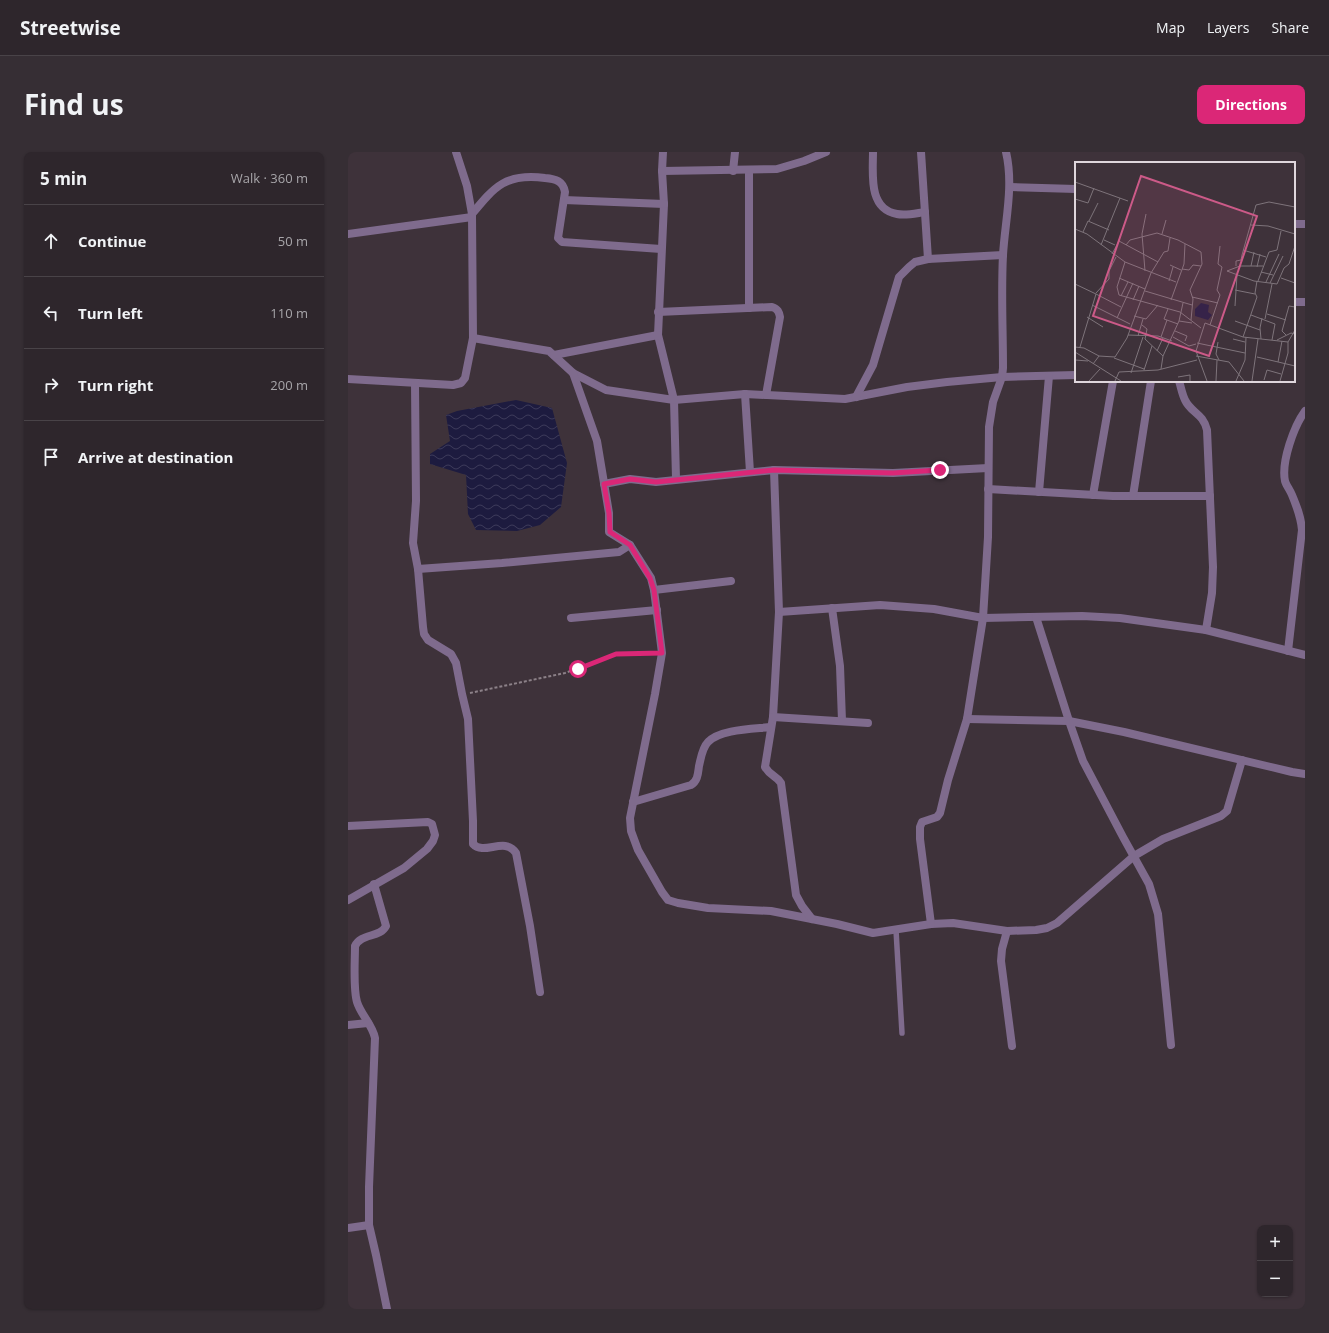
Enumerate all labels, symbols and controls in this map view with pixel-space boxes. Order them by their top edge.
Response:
text: Streetwise [20,15,121,41]
text: Map [1156,18,1185,37]
text: Layers [1207,18,1249,37]
text: Share [1271,18,1309,37]
text: Find us [24,85,124,123]
button: Directions [1197,85,1305,124]
inset map [1075,162,1295,382]
text: 5 min [40,167,87,190]
text: Walk · 360 m [231,169,308,187]
icon: ahead [40,230,62,252]
text: Continue [78,231,146,251]
text: 50 m [278,232,308,250]
icon: left [40,302,62,324]
text: Turn left [78,303,143,323]
text: 110 m [270,304,308,322]
icon: right [40,374,62,396]
text: Turn right [78,375,153,395]
text: 200 m [270,376,308,394]
icon: arrive [40,446,62,468]
text: Arrive at destination [78,447,233,467]
route end [931,461,949,479]
route start [569,660,587,678]
map controls [1257,1225,1293,1297]
button: + [1257,1225,1293,1261]
button: − [1257,1261,1293,1297]

